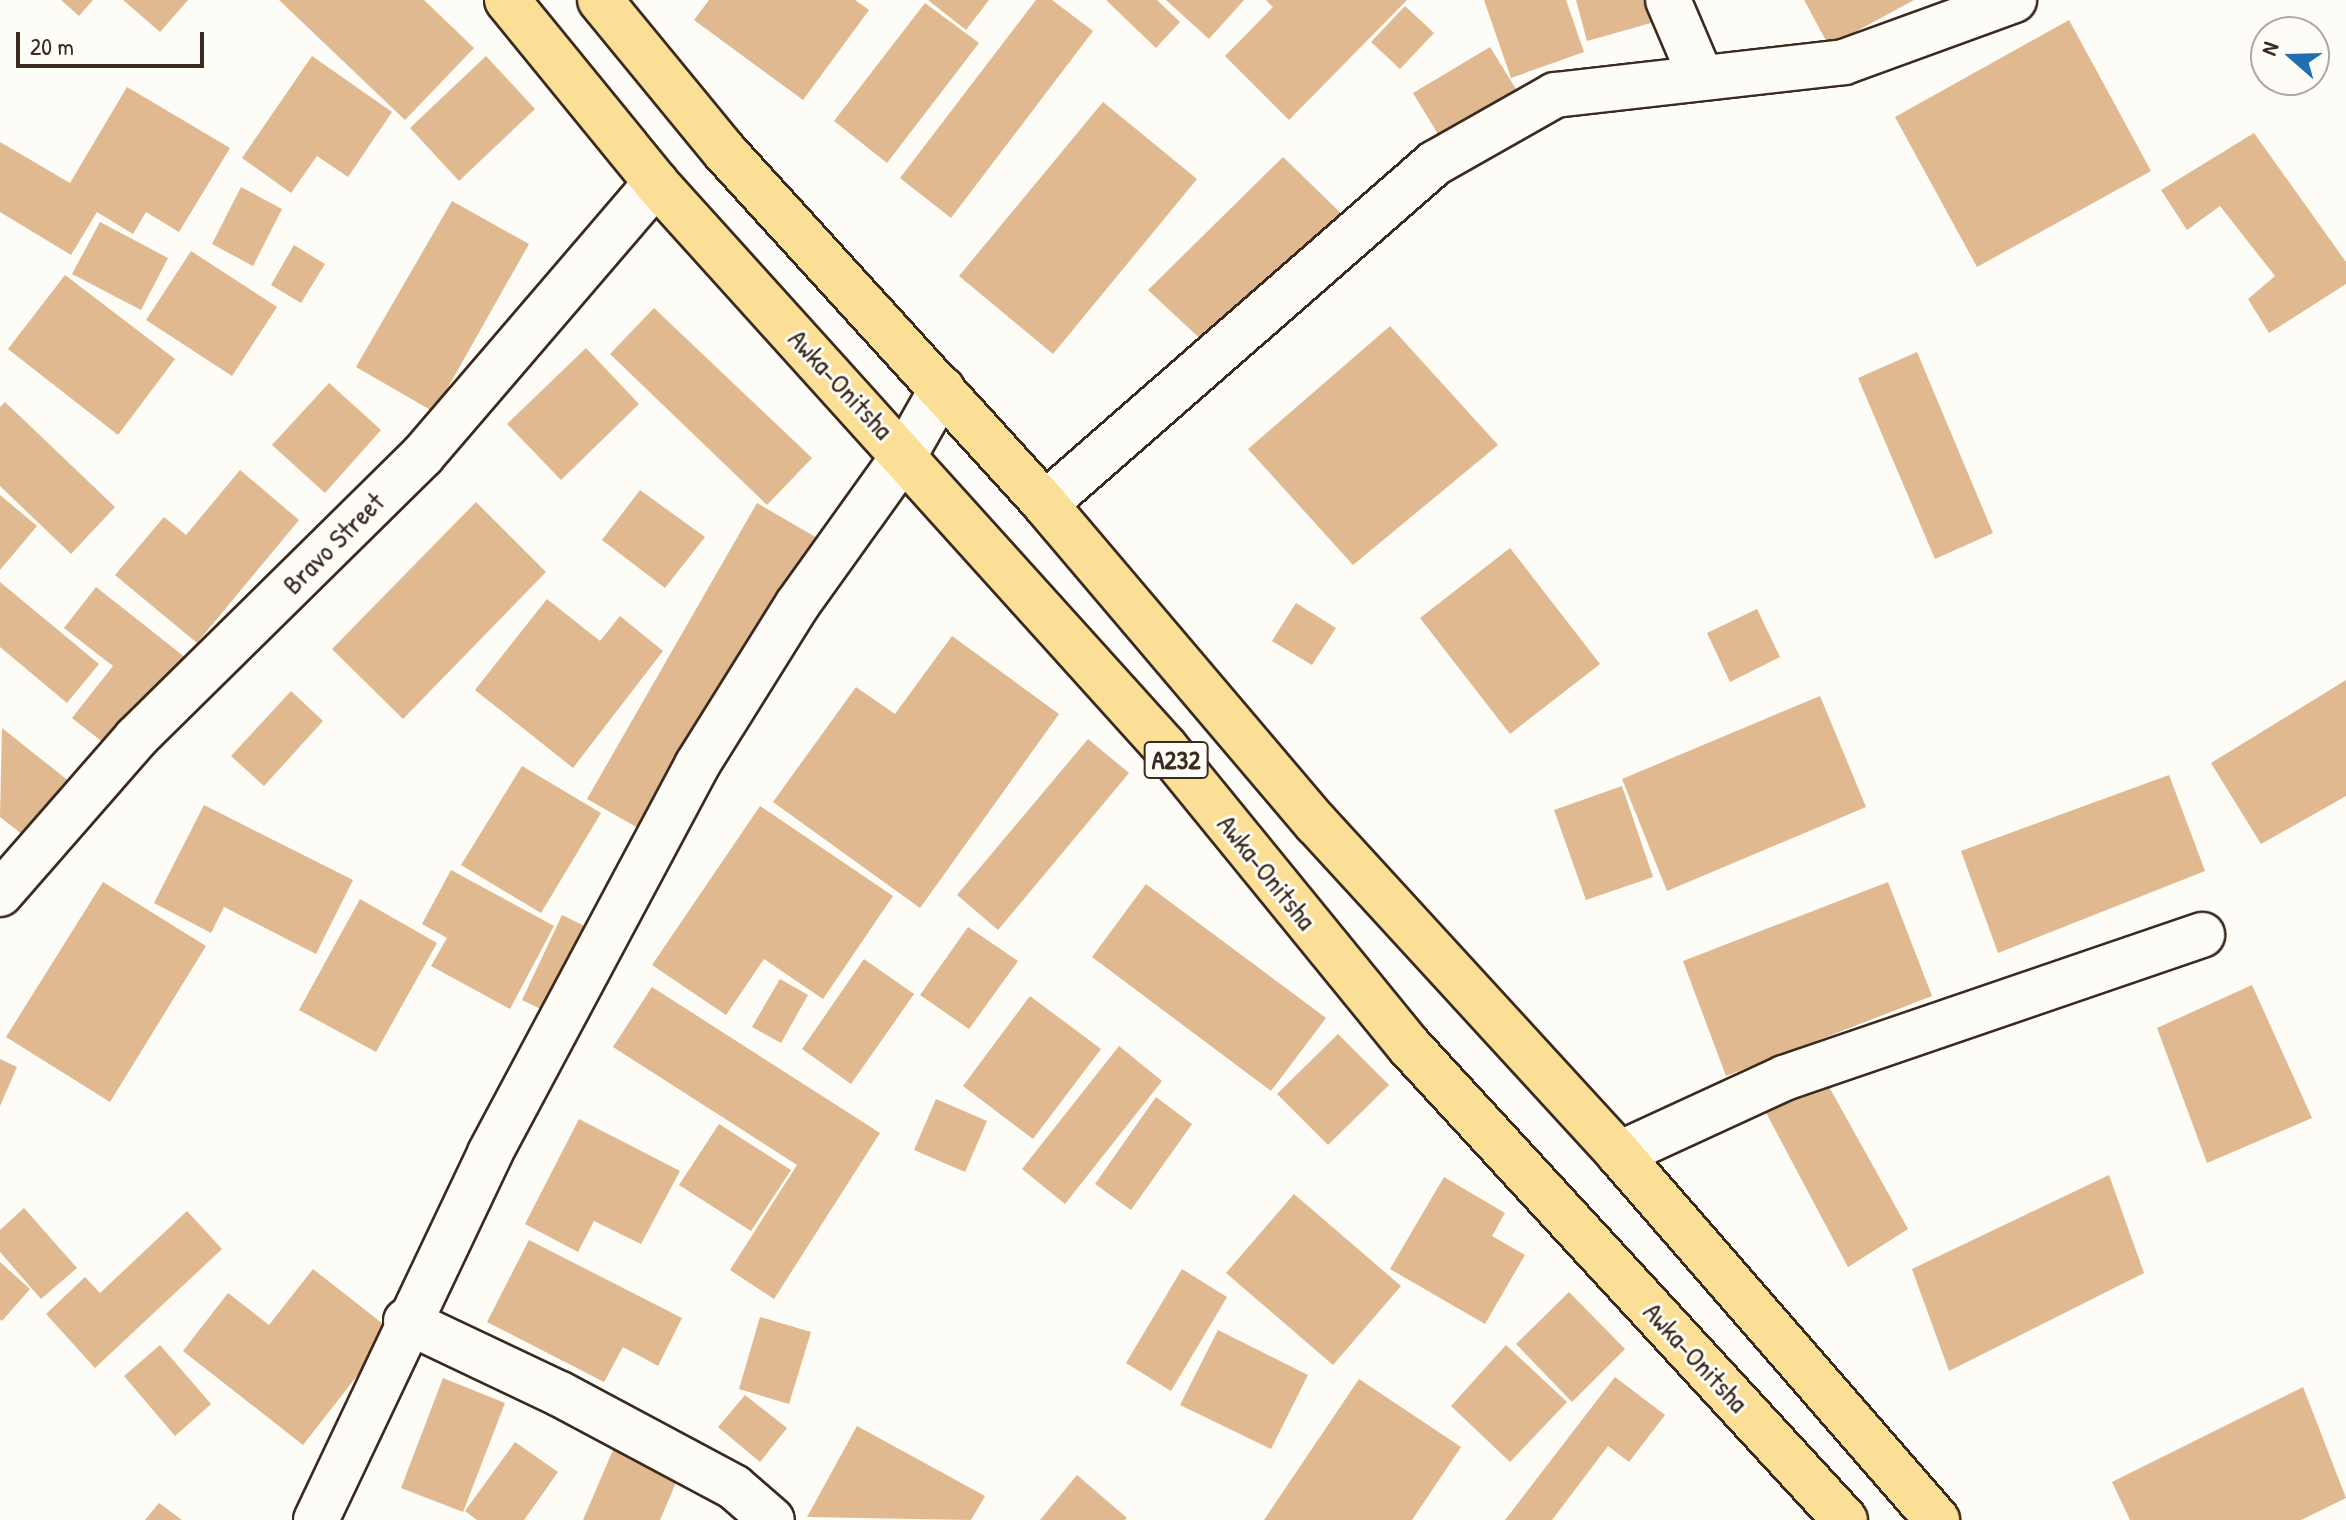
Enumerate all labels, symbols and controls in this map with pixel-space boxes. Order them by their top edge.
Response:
scale bar [20,16,208,66]
north arrow [2250,16,2330,96]
text: 20 m [30,30,74,62]
text: N [2253,38,2285,59]
street label: Awka-Onitsha [782,322,900,446]
street label: Bravo Street [275,485,391,601]
road number: A232 [1142,738,1210,782]
street label: Awka-Onitsha [1210,808,1324,936]
street label: Awka-Onitsha [1637,1295,1755,1419]

